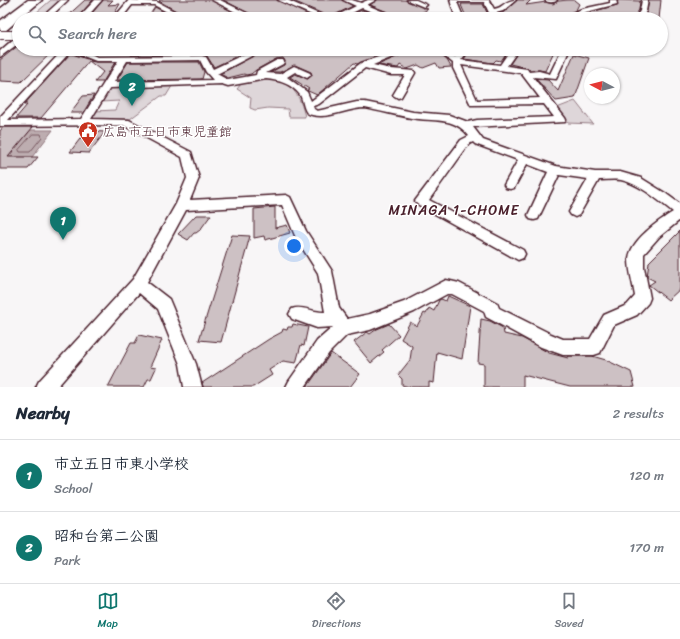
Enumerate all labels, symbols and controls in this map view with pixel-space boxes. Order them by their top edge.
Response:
search box [12,12,668,56]
text: Search here [58,21,137,47]
icon: search [26,23,48,45]
north arrow [584,68,620,104]
pin: 2 [119,73,145,106]
public building icon: 広島市五日市東児童館 [77,120,99,148]
place label: 広島市五日市東児童館 [102,120,232,143]
district label: MINAGA 1-CHOME [389,198,520,223]
pin: 1 [50,207,76,240]
your location [284,236,304,256]
text: Nearby [16,398,70,428]
text: 2 results [613,402,664,425]
text: 市立五日市東小学校 [54,451,189,477]
text: 1 [26,464,32,487]
text: 120 m [629,464,664,487]
text: School [54,477,92,500]
text: 昭和台第二公園 [54,523,159,549]
text: 2 [25,536,33,559]
text: 170 m [629,536,664,559]
text: Park [54,549,81,572]
tab: Map [97,590,119,633]
tab: Directions [312,590,361,633]
tab: Saved [554,590,583,633]

